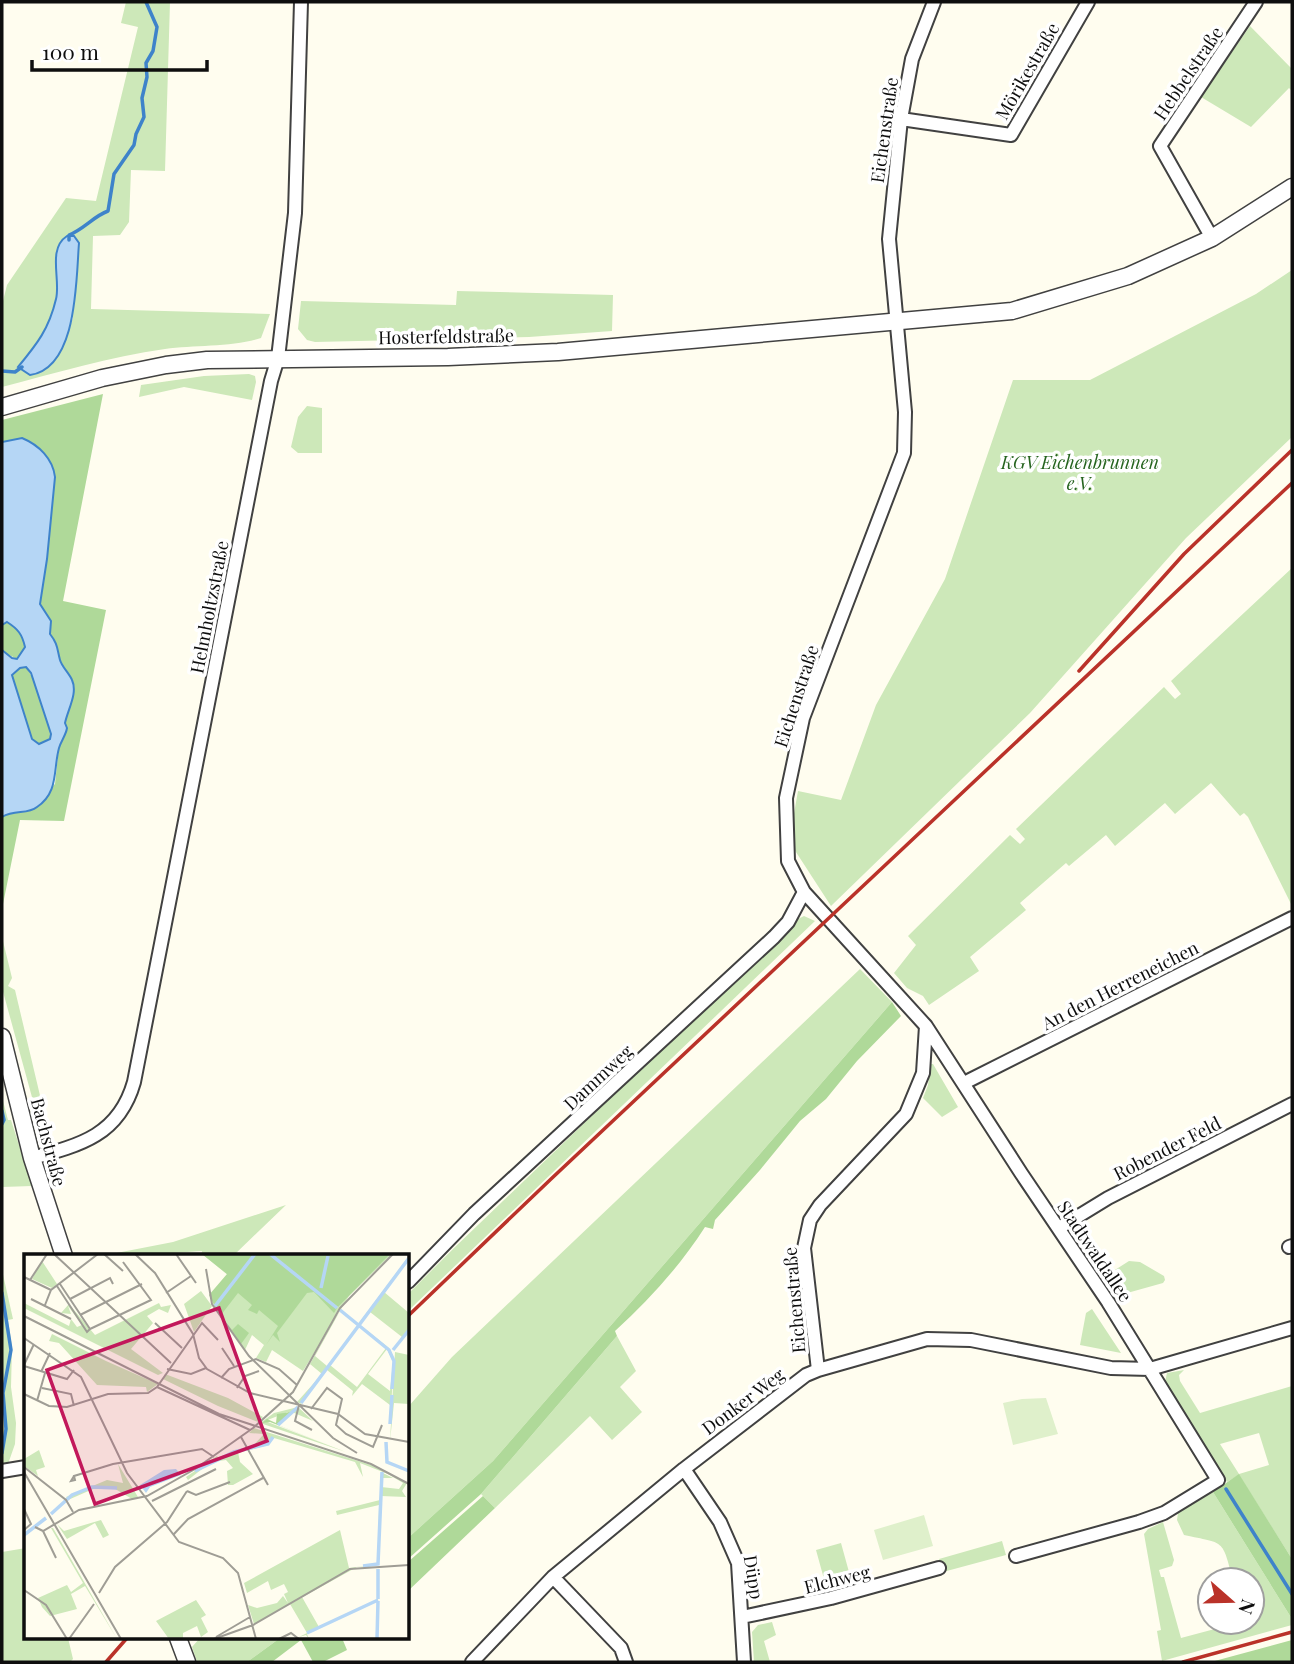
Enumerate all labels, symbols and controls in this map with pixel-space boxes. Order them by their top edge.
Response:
street label: Mörikestraße [990,18,1064,124]
street label: Hebbelstraße [1148,22,1228,124]
scale bar [32,28,206,72]
text: 100 m [42,37,99,65]
street label: Eichenstraße [865,76,903,184]
street label: Hosterfeldstraße [378,323,514,349]
park label: KGV Eichenbrunnen e.V. [1000,450,1159,495]
street label: Helmholtzstraße [184,538,234,676]
street label: Eichenstraße [768,642,824,750]
street label: An den Herreneichen [1037,935,1203,1035]
street label: Dammweg [558,1039,638,1115]
street label: Bachstraße [26,1095,72,1189]
street label: Robender Feld [1109,1110,1225,1185]
street label: Stadtwaldallee [1052,1196,1138,1306]
street label: Eichenstraße [777,1246,811,1354]
inset map [24,1254,410,1640]
street label: Donker Weg [697,1362,789,1440]
street label: Düpp [739,1553,769,1601]
street label: Elchweg [801,1559,873,1599]
north arrow [1196,1566,1266,1636]
text: N [1233,1596,1262,1618]

